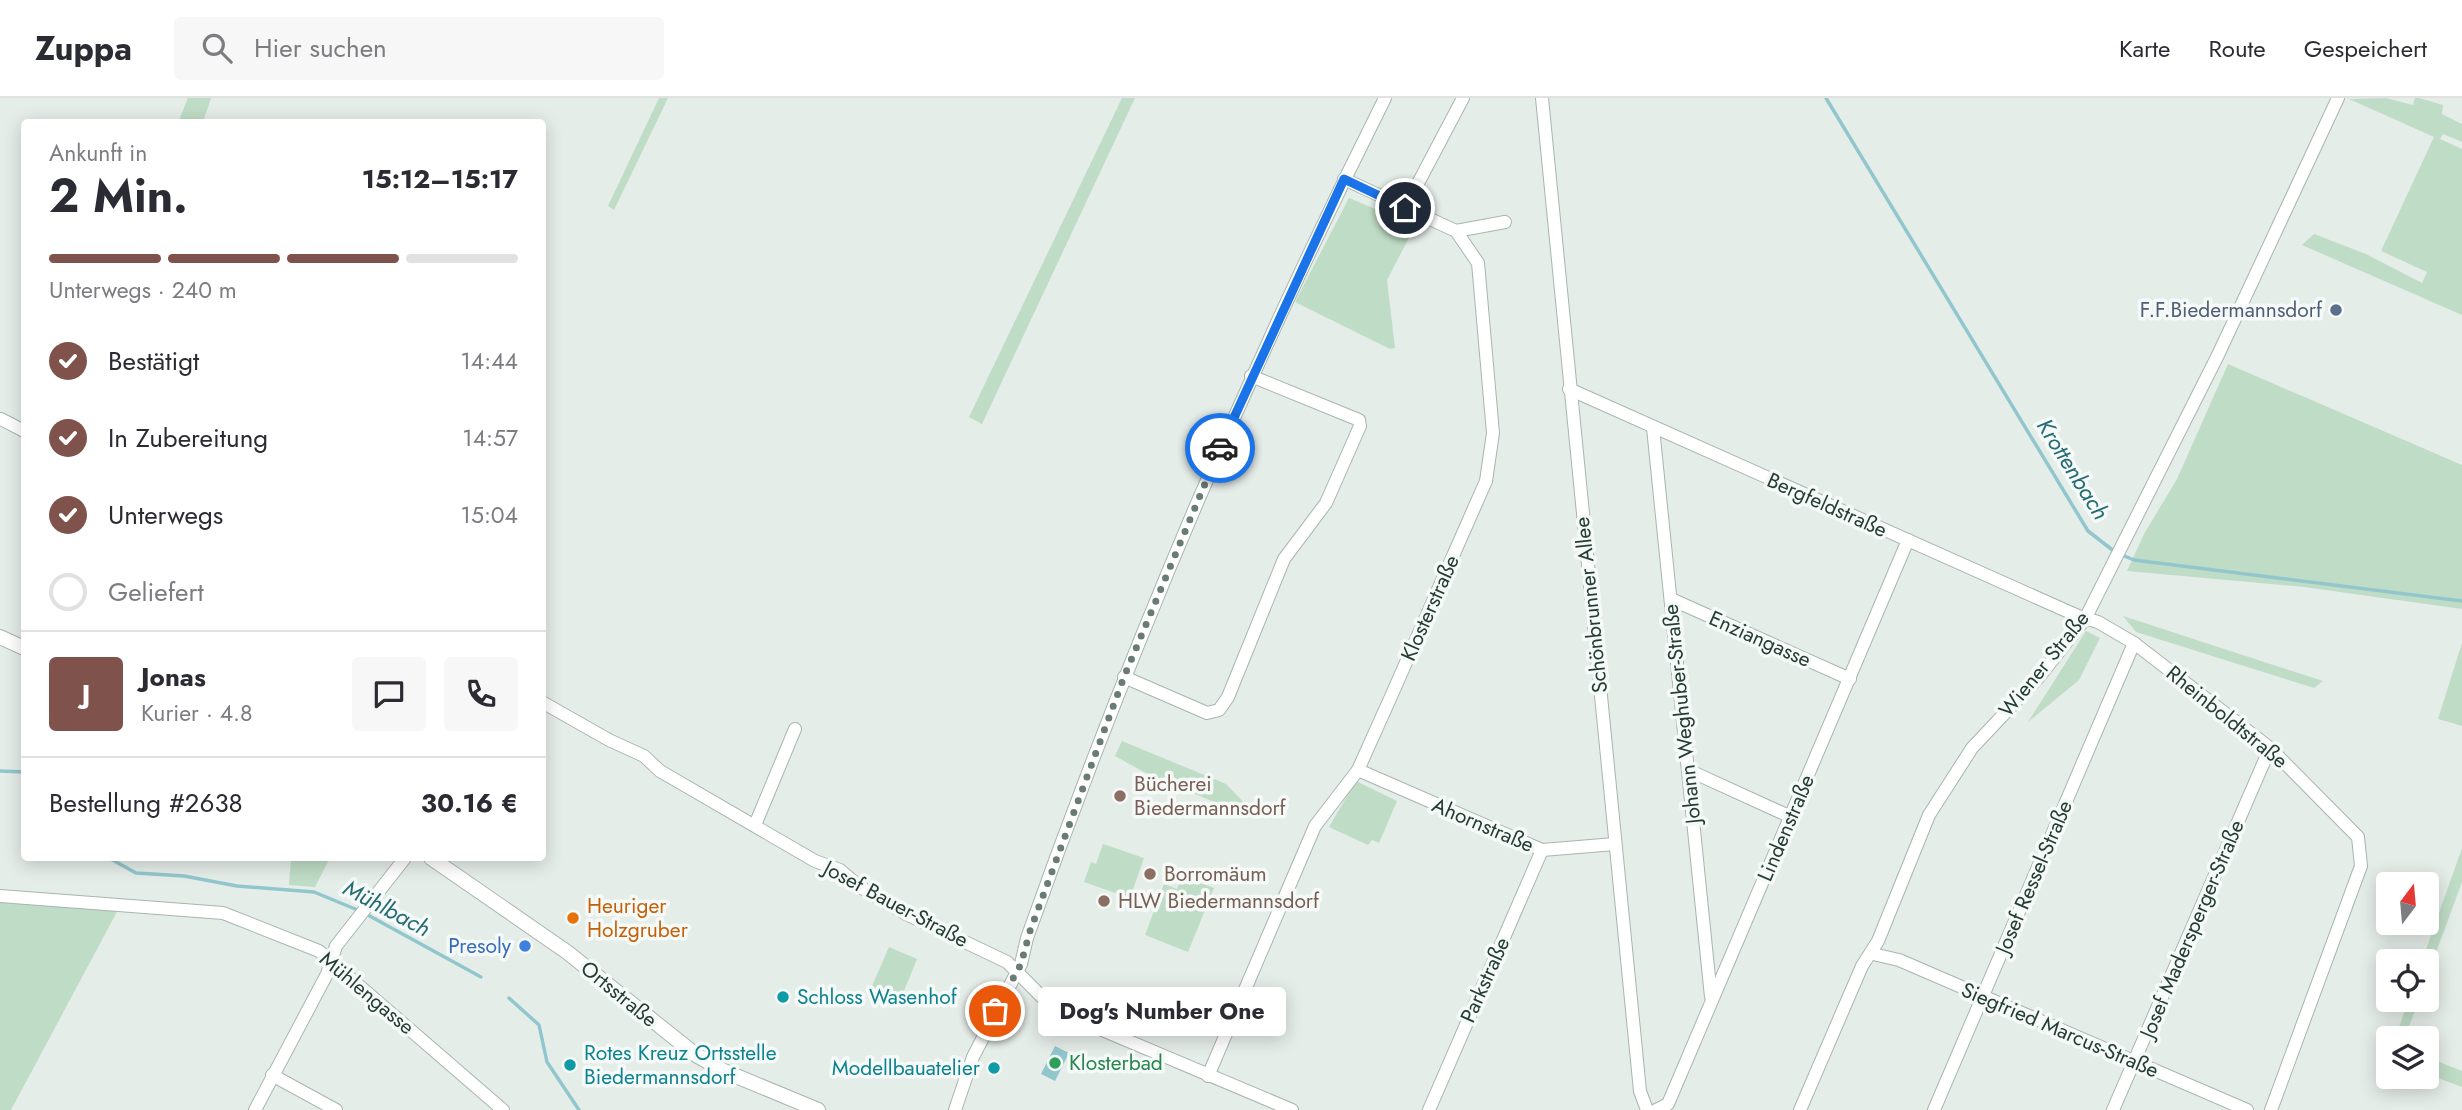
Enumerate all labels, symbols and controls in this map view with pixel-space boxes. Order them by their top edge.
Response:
search box [174,17,664,80]
text: Zuppa [35,25,132,72]
icon: search [198,29,236,67]
text: Hier suchen [254,29,387,67]
text: Karte [2119,31,2170,66]
text: Route [2208,31,2266,66]
text: Gespeichert [2304,31,2427,66]
text: Ankunft in [49,136,147,170]
text: 15:12–15:17 [362,160,518,198]
text: 2 Min. [49,163,188,229]
pin [1375,178,1435,238]
icon: home [1386,189,1424,227]
text: Unterwegs · 240 m [49,273,237,307]
place label: F.F.Biedermannsdorf [2140,295,2323,325]
marker: F.F.Biedermannsdorf [2328,302,2344,318]
icon: check [49,342,87,380]
text: Bestätigt [108,342,199,380]
text: 14:44 [461,344,518,378]
water label: Krottenbach [2028,412,2118,526]
courier [1185,413,1255,483]
icon: check [49,419,87,457]
text: In Zubereitung [108,419,268,457]
text: 14:57 [462,421,518,455]
icon: car [1201,429,1239,467]
street label: Bergfeldstraße [1762,465,1892,545]
icon: check [49,496,87,534]
text: Unterwegs [108,496,223,534]
text: 15:04 [461,498,518,532]
street label: Schönbrunner Allee [1567,515,1615,694]
street label: Klosterstraße [1393,550,1467,666]
text: Geliefert [108,573,204,611]
street label: Johann Weghuber-Straße [1656,602,1709,828]
street label: Enziangasse [1704,603,1816,675]
street label: Wiener Straße [1992,604,2096,724]
button: chat [352,657,426,731]
button: phone [444,657,518,731]
text: Jonas [141,658,206,696]
street label: Rheinboldtstraße [2160,659,2294,776]
text: J [82,675,90,713]
text: Kurier · 4.8 [141,696,253,730]
place label: Bücherei Biedermannsdorf [1134,769,1287,823]
street label: Lindenstraße [1750,770,1822,886]
text: Bestellung #2638 [49,784,243,822]
text: 30.16 € [421,784,518,822]
marker: Bücherei Biedermannsdorf [1112,788,1128,804]
street label: Ahornstraße [1427,790,1539,860]
street label: Josef Ressel-Straße [1987,795,2080,961]
street label: Josef Madersperger-Straße [2131,815,2252,1045]
street label: Josef Bauer-Straße [816,852,974,955]
place label: Borromäum [1164,859,1267,889]
marker: Borromäum [1142,866,1158,882]
water label: Mühlbach [337,871,437,945]
north arrow [2376,872,2440,934]
map controls [2376,872,2439,1089]
place label: HLW Biedermannsdorf [1118,886,1320,916]
place label: Heuriger Holzgruber [587,891,689,945]
marker: HLW Biedermannsdorf [1096,893,1112,909]
marker: Heuriger Holzgruber [565,910,581,926]
place label: Presoly [448,931,512,961]
street label: Parkstraße [1453,932,1517,1028]
marker: Presoly [517,938,533,954]
street label: Mühlengasse [313,944,421,1042]
button: locate [2376,949,2439,1012]
street label: Ortsstraße [574,954,664,1034]
street label: Siegfried Marcus-Straße [1957,975,2164,1085]
pin [965,981,1025,1041]
place label: Schloss Wasenhof [797,982,958,1012]
callout: Dog's Number One [1037,986,1286,1035]
marker: Schloss Wasenhof [775,989,791,1005]
icon: bag [976,992,1014,1030]
text: Dog's Number One [1059,994,1265,1028]
button: layers [2376,1026,2439,1089]
place label: Rotes Kreuz Ortsstelle Biedermannsdorf [584,1038,777,1092]
place label: Klosterbad [1069,1048,1163,1078]
place label: Modellbauatelier [832,1053,981,1083]
marker: Klosterbad [1047,1055,1063,1071]
marker: Rotes Kreuz Ortsstelle Biedermannsdorf [562,1057,578,1073]
marker: Modellbauatelier [986,1060,1002,1076]

